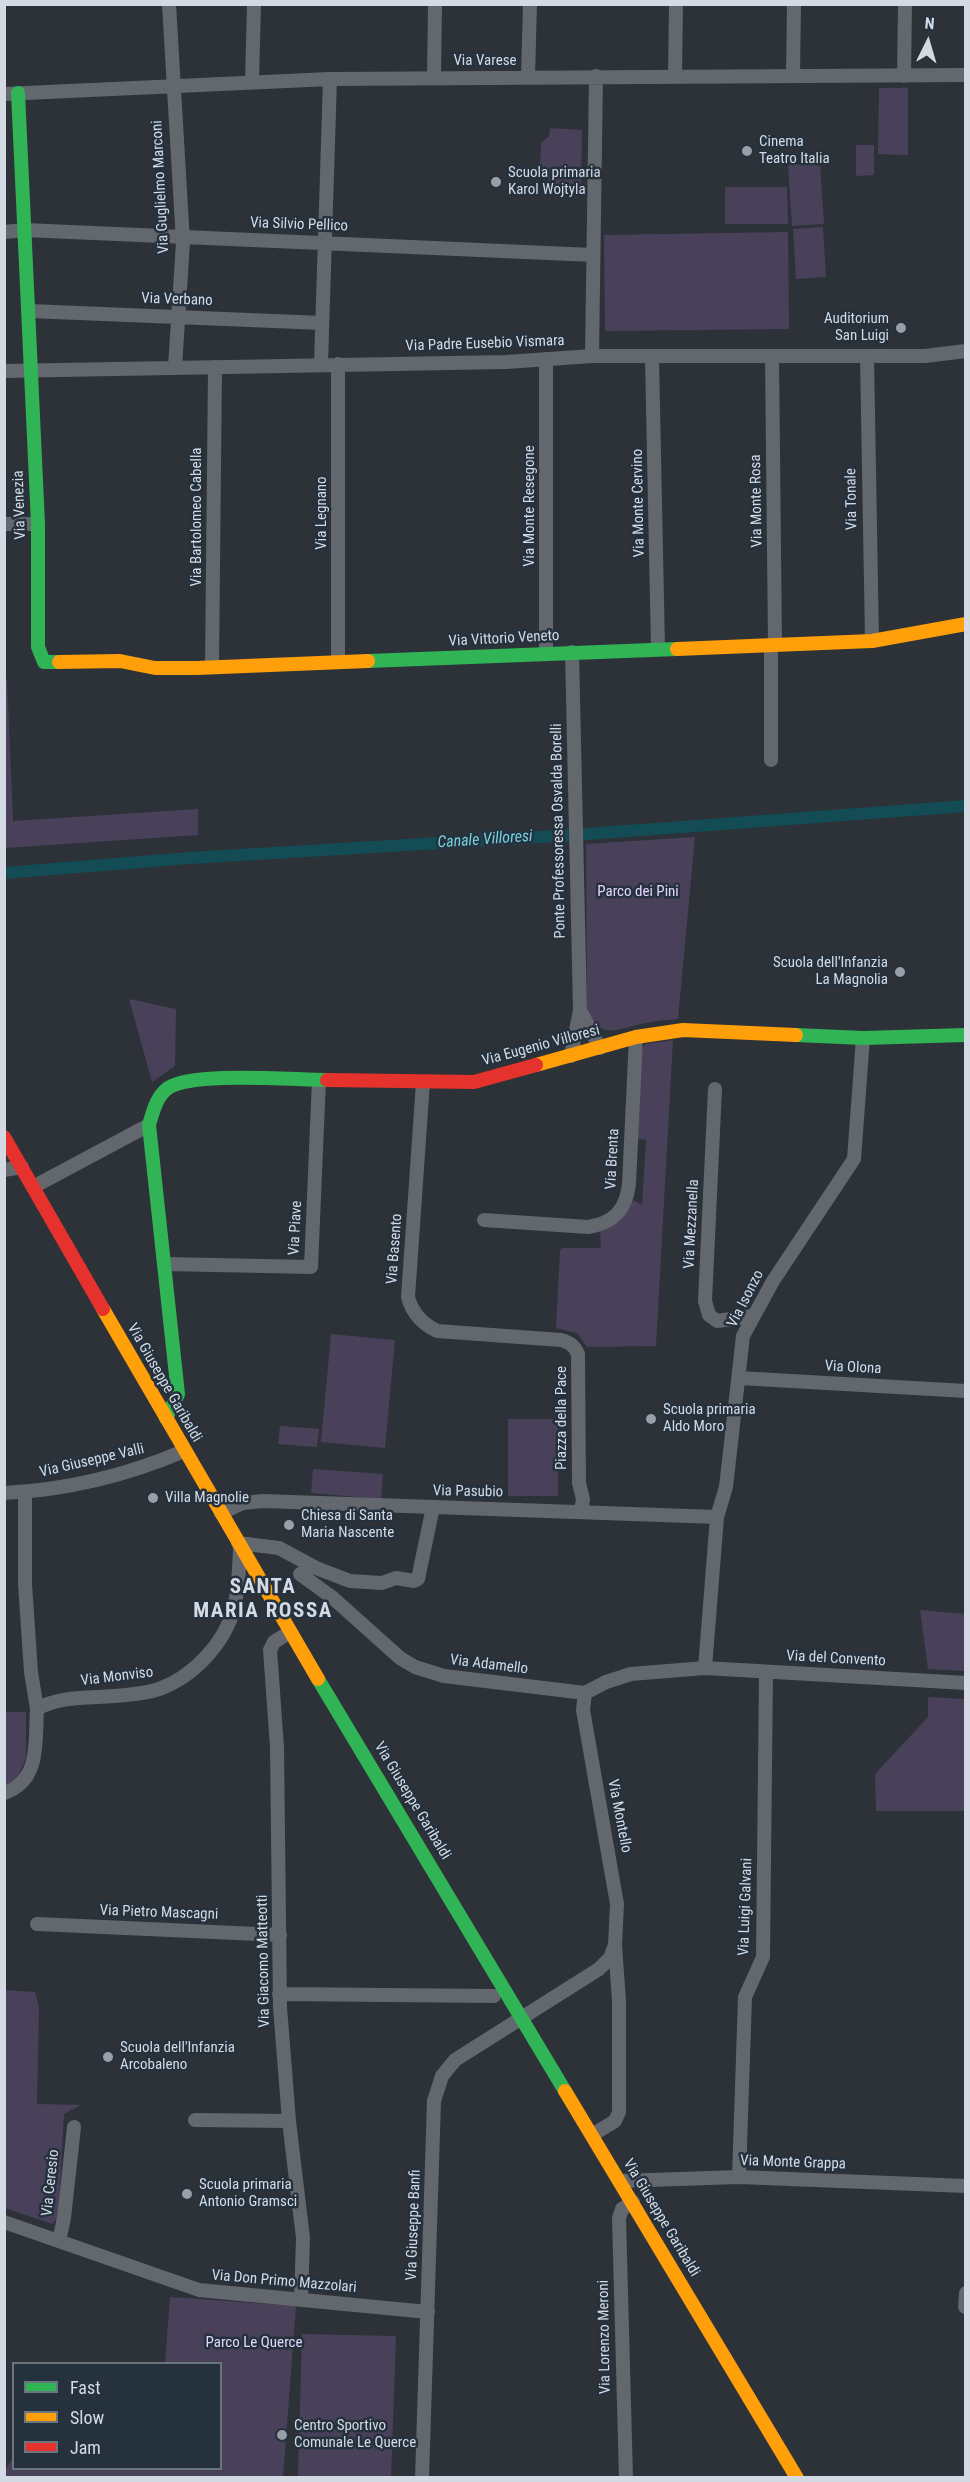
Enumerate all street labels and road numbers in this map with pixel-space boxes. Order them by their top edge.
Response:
street label: Via Varese [453,52,517,70]
street label: Via Guglielmo Marconi [149,120,173,254]
street label: Via Silvio Pellico [250,214,348,236]
street label: Via Verbano [141,290,213,310]
street label: Via Padre Eusebio Vismara [405,332,565,356]
street label: Via Monte Resegone [521,445,539,567]
street label: Via Bartolomeo Cabella [188,447,206,587]
street label: Via Monte Cervino [629,449,649,557]
street label: Via Monte Rosa [747,454,767,548]
street label: Via Tonale [842,468,862,530]
street label: Via Venezia [10,470,30,540]
street label: Via Legnano [313,476,331,550]
street label: Via Vittorio Veneto [448,627,560,651]
street label: Ponte Professoressa Osvalda Borelli [548,723,570,939]
street label: Via Eugenio Villoresi [480,1022,602,1070]
street label: Via Brenta [602,1128,624,1190]
street label: Via Mezzanella [681,1179,703,1269]
street label: Via Piave [286,1200,306,1256]
street label: Via Basento [384,1213,406,1285]
street label: Via Isonzo [724,1267,768,1331]
street label: Via Giuseppe Garibaldi [123,1320,205,1446]
street label: Via Olona [824,1358,882,1378]
street label: Piazza della Pace [553,1366,571,1470]
street label: Via Giuseppe Valli [38,1440,146,1482]
street label: Via Pasubio [433,1482,503,1502]
street label: Via del Convento [786,1647,886,1671]
street label: Via Adamello [449,1651,529,1679]
street label: Via Monviso [80,1664,154,1690]
street label: Via Giuseppe Garibaldi [370,1739,454,1863]
street label: Via Montello [603,1778,635,1854]
street label: Via Luigi Galvani [735,1858,757,1956]
street label: Via Giacomo Matteotti [254,1894,274,2028]
street label: Via Pietro Mascagni [99,1902,219,1924]
street label: Via Ceresio [39,2149,63,2217]
street label: Via Monte Grappa [740,2152,846,2174]
street label: Via Giuseppe Garibaldi [619,2156,703,2280]
street label: Via Giuseppe Banfi [403,2169,425,2281]
street label: Via Don Primo Mazzolari [211,2267,357,2297]
street label: Via Lorenzo Meroni [595,2280,615,2394]

